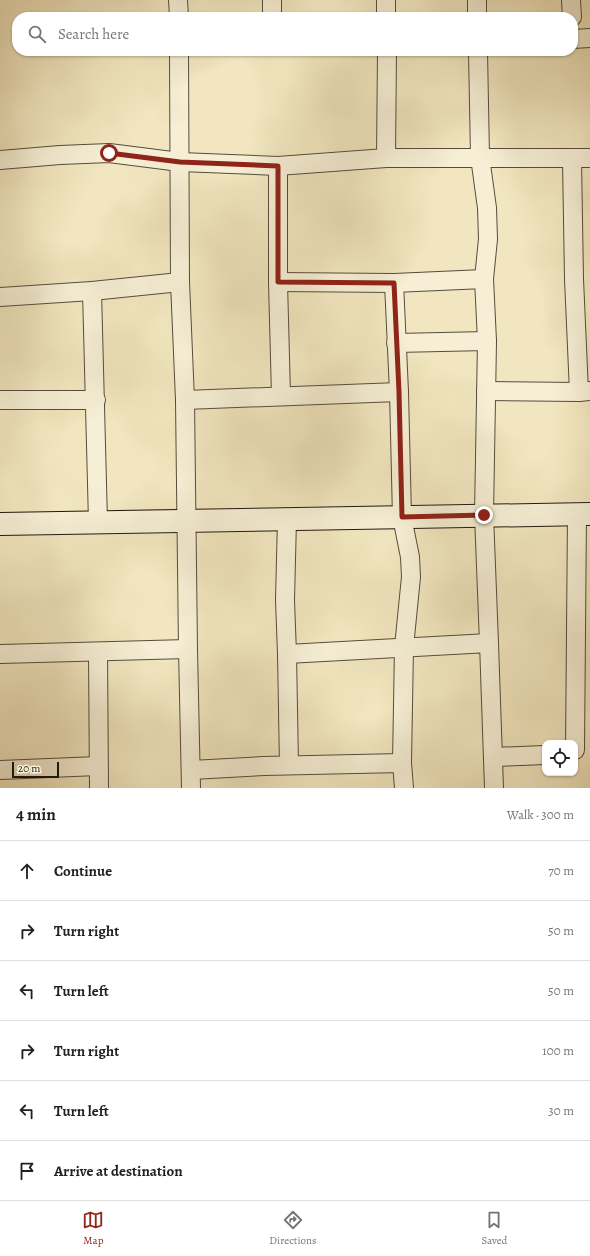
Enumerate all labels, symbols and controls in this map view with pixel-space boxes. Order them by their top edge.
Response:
search box [12,12,578,56]
icon: search [26,23,48,45]
text: Search here [58,24,129,44]
route start [100,144,118,162]
route end [475,506,493,524]
map controls [542,740,578,776]
button: locate [542,740,578,776]
scale bar [12,760,59,779]
text: 20 m [18,761,40,776]
text: 4 min [16,803,56,826]
text: Walk · 300 m [507,806,574,823]
icon: ahead [16,860,38,882]
text: Continue [54,861,112,881]
text: 70 m [548,862,574,879]
icon: right [16,920,38,942]
text: Turn right [54,921,119,941]
text: 50 m [548,922,574,939]
icon: left [16,980,38,1002]
text: Turn left [54,981,109,1001]
text: 50 m [548,982,574,999]
icon: right [16,1040,38,1062]
text: Turn right [54,1041,119,1061]
text: 100 m [542,1042,574,1059]
icon: left [16,1100,38,1122]
text: Turn left [54,1101,109,1121]
text: 30 m [548,1102,574,1119]
icon: arrive [16,1160,38,1182]
text: Arrive at destination [54,1161,183,1181]
tab: Map [82,1209,104,1248]
tab: Directions [269,1209,317,1248]
tab: Saved [481,1209,508,1248]

